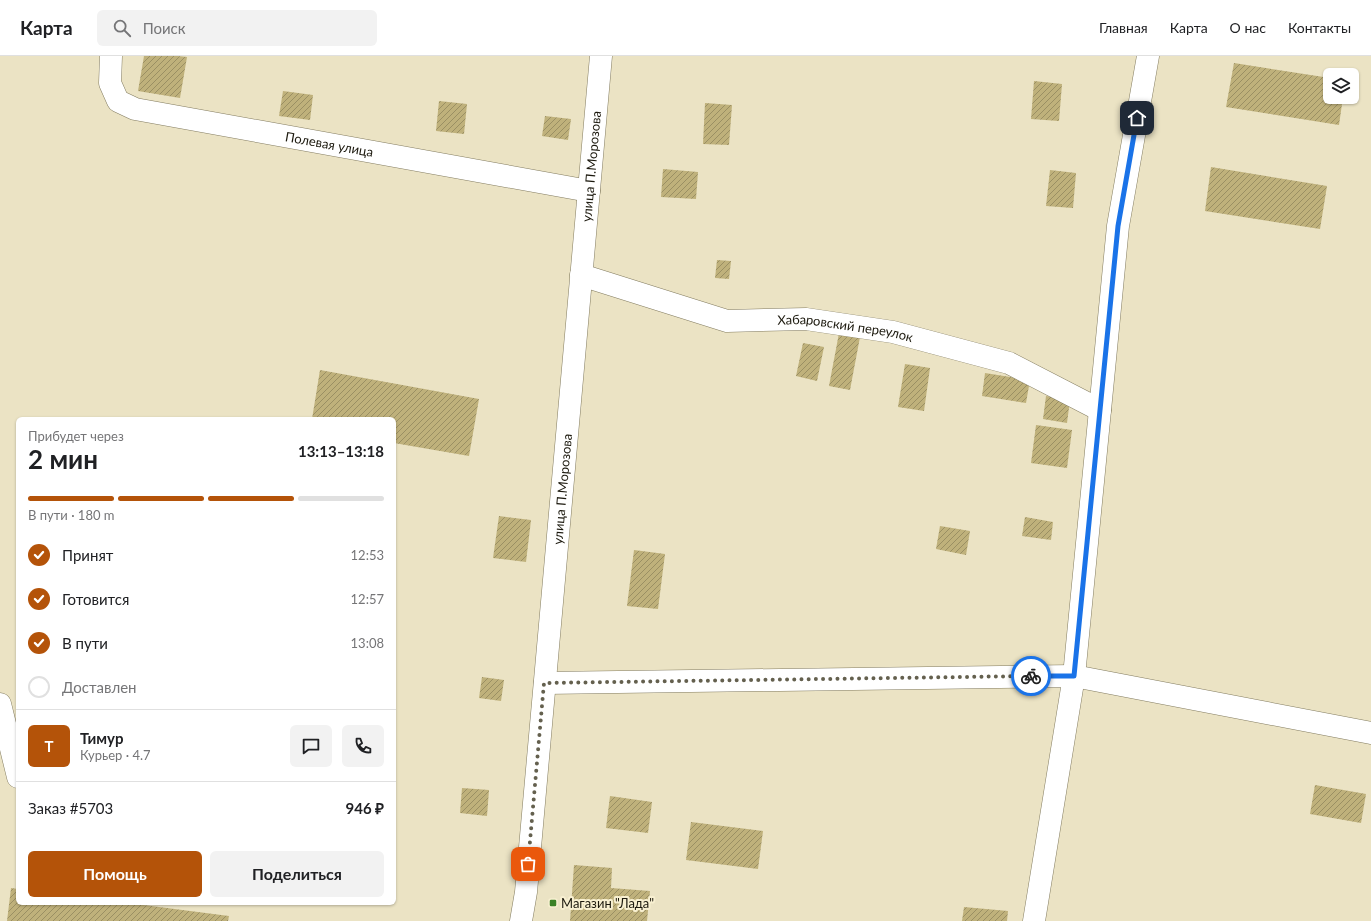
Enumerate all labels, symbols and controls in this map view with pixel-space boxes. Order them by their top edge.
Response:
search box [97,10,377,46]
text: Карта [20,16,73,39]
icon: search [111,17,133,39]
text: Поиск [143,19,186,37]
text: Главная [1099,19,1148,36]
text: Карта [1170,19,1208,36]
text: О нас [1230,19,1266,36]
text: Контакты [1288,19,1351,36]
map controls [1323,68,1359,104]
button: layers [1323,68,1359,104]
pin [1120,101,1154,135]
icon: home [1126,107,1148,129]
street label: улица П.Морозова [578,110,604,223]
street label: Полевая улица [284,128,375,160]
street label: Хабаровский переулок [777,311,915,345]
text: Прибудет через [28,428,124,444]
street label: улица П.Морозова [549,433,575,545]
text: 13:13–13:18 [298,442,384,460]
text: 2 мин [28,443,98,475]
text: В пути · 180 m [28,507,114,523]
icon: check [28,544,50,566]
text: Принят [62,546,113,564]
text: 12:53 [351,547,384,563]
icon: check [28,588,50,610]
text: Готовится [62,590,129,608]
text: 12:57 [351,591,384,607]
icon: check [28,632,50,654]
text: В пути [62,634,108,652]
text: 13:08 [351,635,384,651]
courier [1011,656,1051,696]
icon: bike [1020,665,1042,687]
text: Доставлен [62,678,137,696]
button: chat [290,725,332,767]
button: phone [342,725,384,767]
text: Тимур [80,729,123,747]
text: Т [45,737,54,755]
text: Курьер · 4.7 [80,747,151,763]
text: Заказ #5703 [28,799,113,817]
text: 946 ₽ [346,799,384,817]
pin [511,847,545,881]
button: Помощь [28,851,202,897]
button: Поделиться [210,851,384,897]
icon: bag [517,853,539,875]
place label: Магазин "Лада" [561,895,654,911]
marker: Магазин "Лада" [548,898,558,908]

